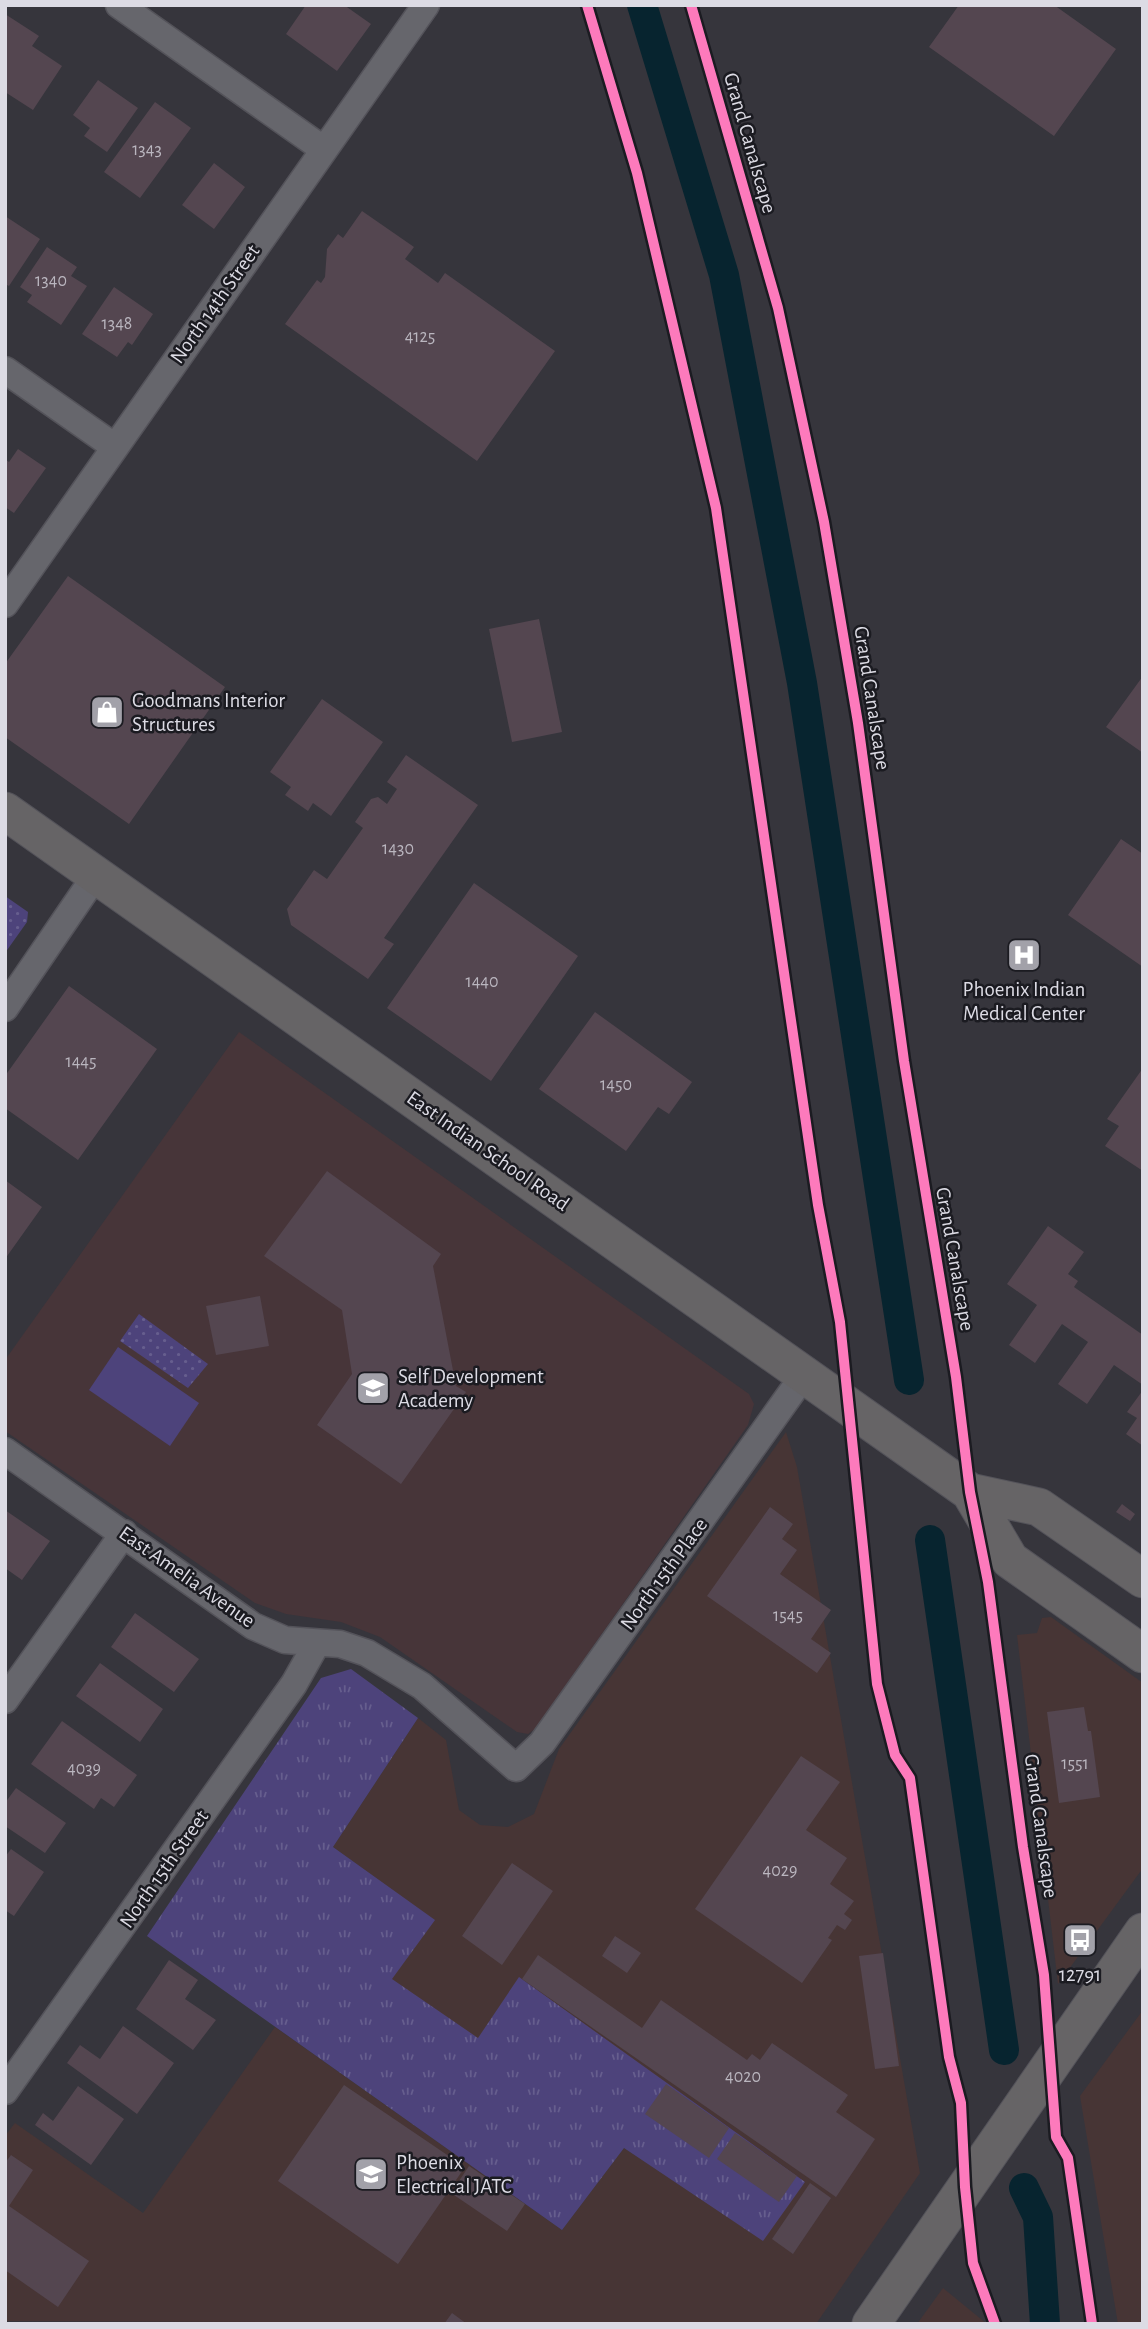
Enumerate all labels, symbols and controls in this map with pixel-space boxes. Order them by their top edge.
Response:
street label: Grand Canalscape [720,70,780,216]
house number: 1343 [132,141,162,159]
street label: North 14th Street [166,240,264,367]
house number: 1340 [35,272,67,290]
house number: 1348 [102,315,132,333]
house number: 4125 [405,328,435,346]
street label: Grand Canalscape [850,625,894,771]
place label: Goodmans Interior Structures [132,690,285,735]
shop icon: Goodmans Interior Structures [88,693,126,731]
house number: 1430 [382,840,414,858]
hospital icon: Phoenix Indian Medical Center [1005,936,1043,974]
house number: 1440 [465,973,499,991]
place label: Phoenix Indian Medical Center [963,979,1085,1024]
house number: 1445 [65,1053,97,1071]
house number: 1450 [600,1076,632,1094]
street label: East Indian School Road [403,1087,573,1215]
street label: Grand Canalscape [932,1186,978,1332]
place label: Self Development Academy [398,1366,544,1411]
school or university icon: Self Development Academy [354,1369,392,1407]
street label: North 15th Place [617,1514,711,1634]
street label: East Amelia Avenue [115,1522,259,1632]
house number: 1545 [773,1607,803,1625]
street label: Grand Canalscape [1020,1753,1062,1899]
house number: 1551 [1061,1755,1089,1773]
house number: 4039 [67,1760,101,1778]
street label: North 15th Street [116,1806,212,1932]
house number: 4029 [763,1862,797,1880]
bus stop icon: 12791 [1061,1921,1099,1959]
place label: 12791 [1059,1964,1101,1985]
house number: 4020 [725,2068,761,2086]
place label: Phoenix Electrical JATC [396,2152,512,2197]
school or university icon: Phoenix Electrical JATC [352,2155,390,2193]

